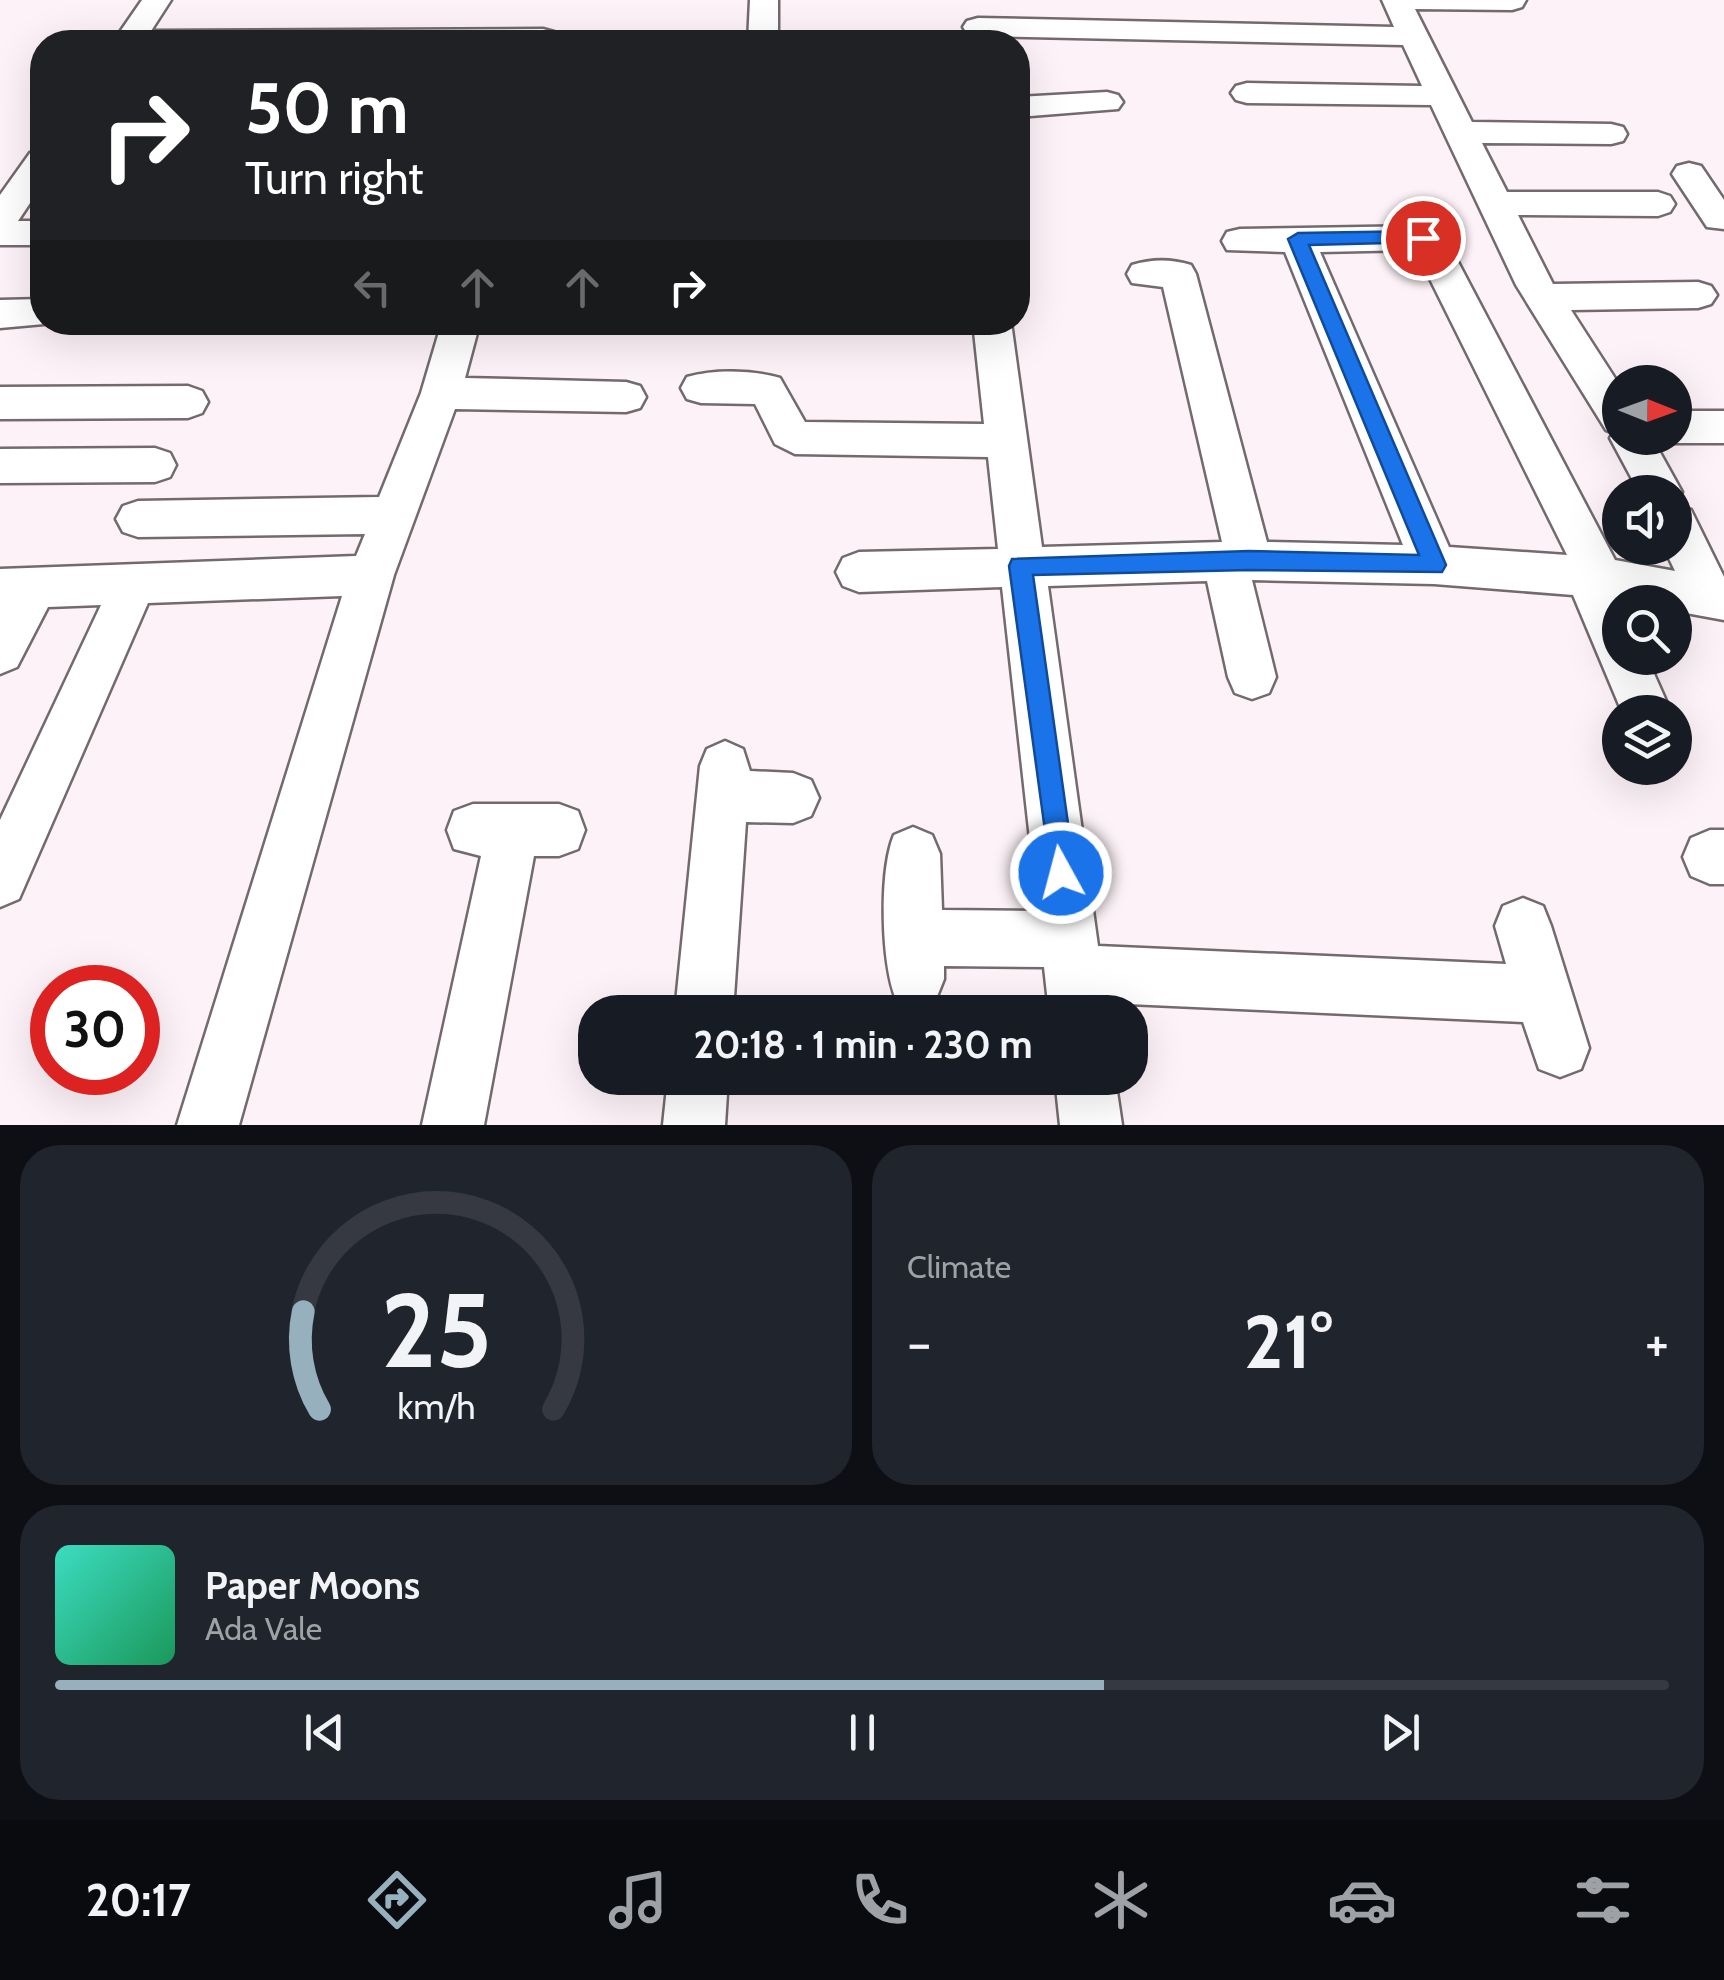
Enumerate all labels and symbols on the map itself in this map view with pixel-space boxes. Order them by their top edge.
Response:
pin [1381,196,1466,281]
north arrow [1602,365,1692,455]
position arrow [1009,821,1113,925]
speed limit sign: 30 [30,965,160,1095]

